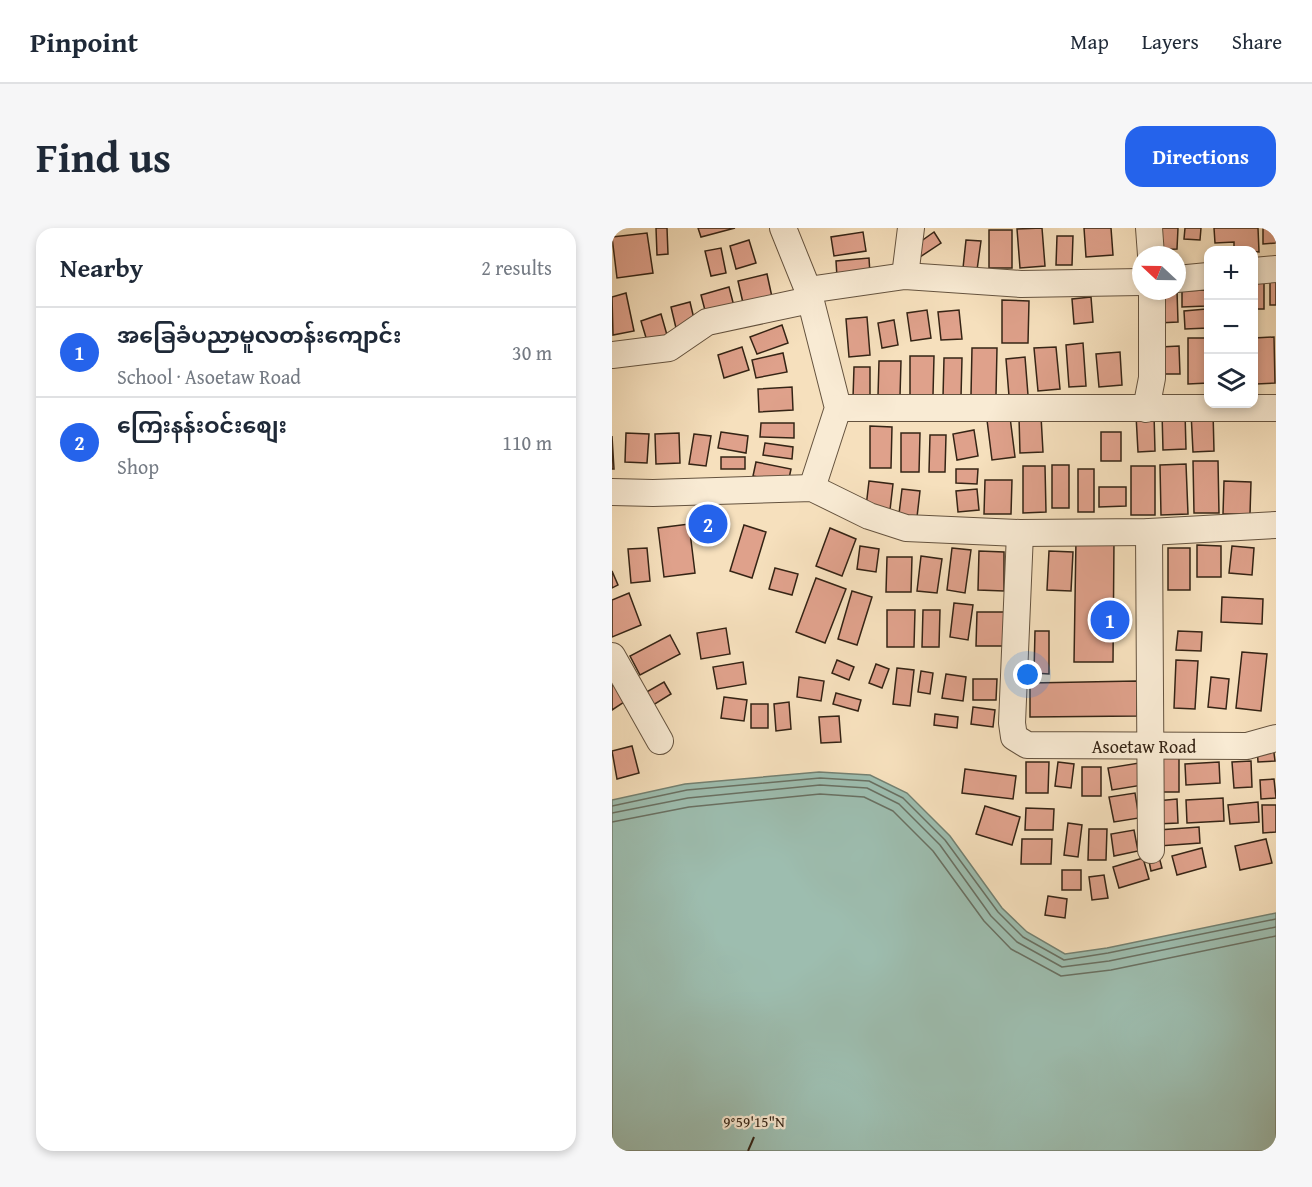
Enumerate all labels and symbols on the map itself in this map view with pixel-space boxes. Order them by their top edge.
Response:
north arrow [1132,246,1186,300]
pin: 2 [688,502,728,546]
pin: 1 [1090,598,1130,642]
your location [1013,660,1042,689]
street label: Asoetaw Road [1092,733,1197,760]
text: 9°59'15"N [723,1111,785,1132]

